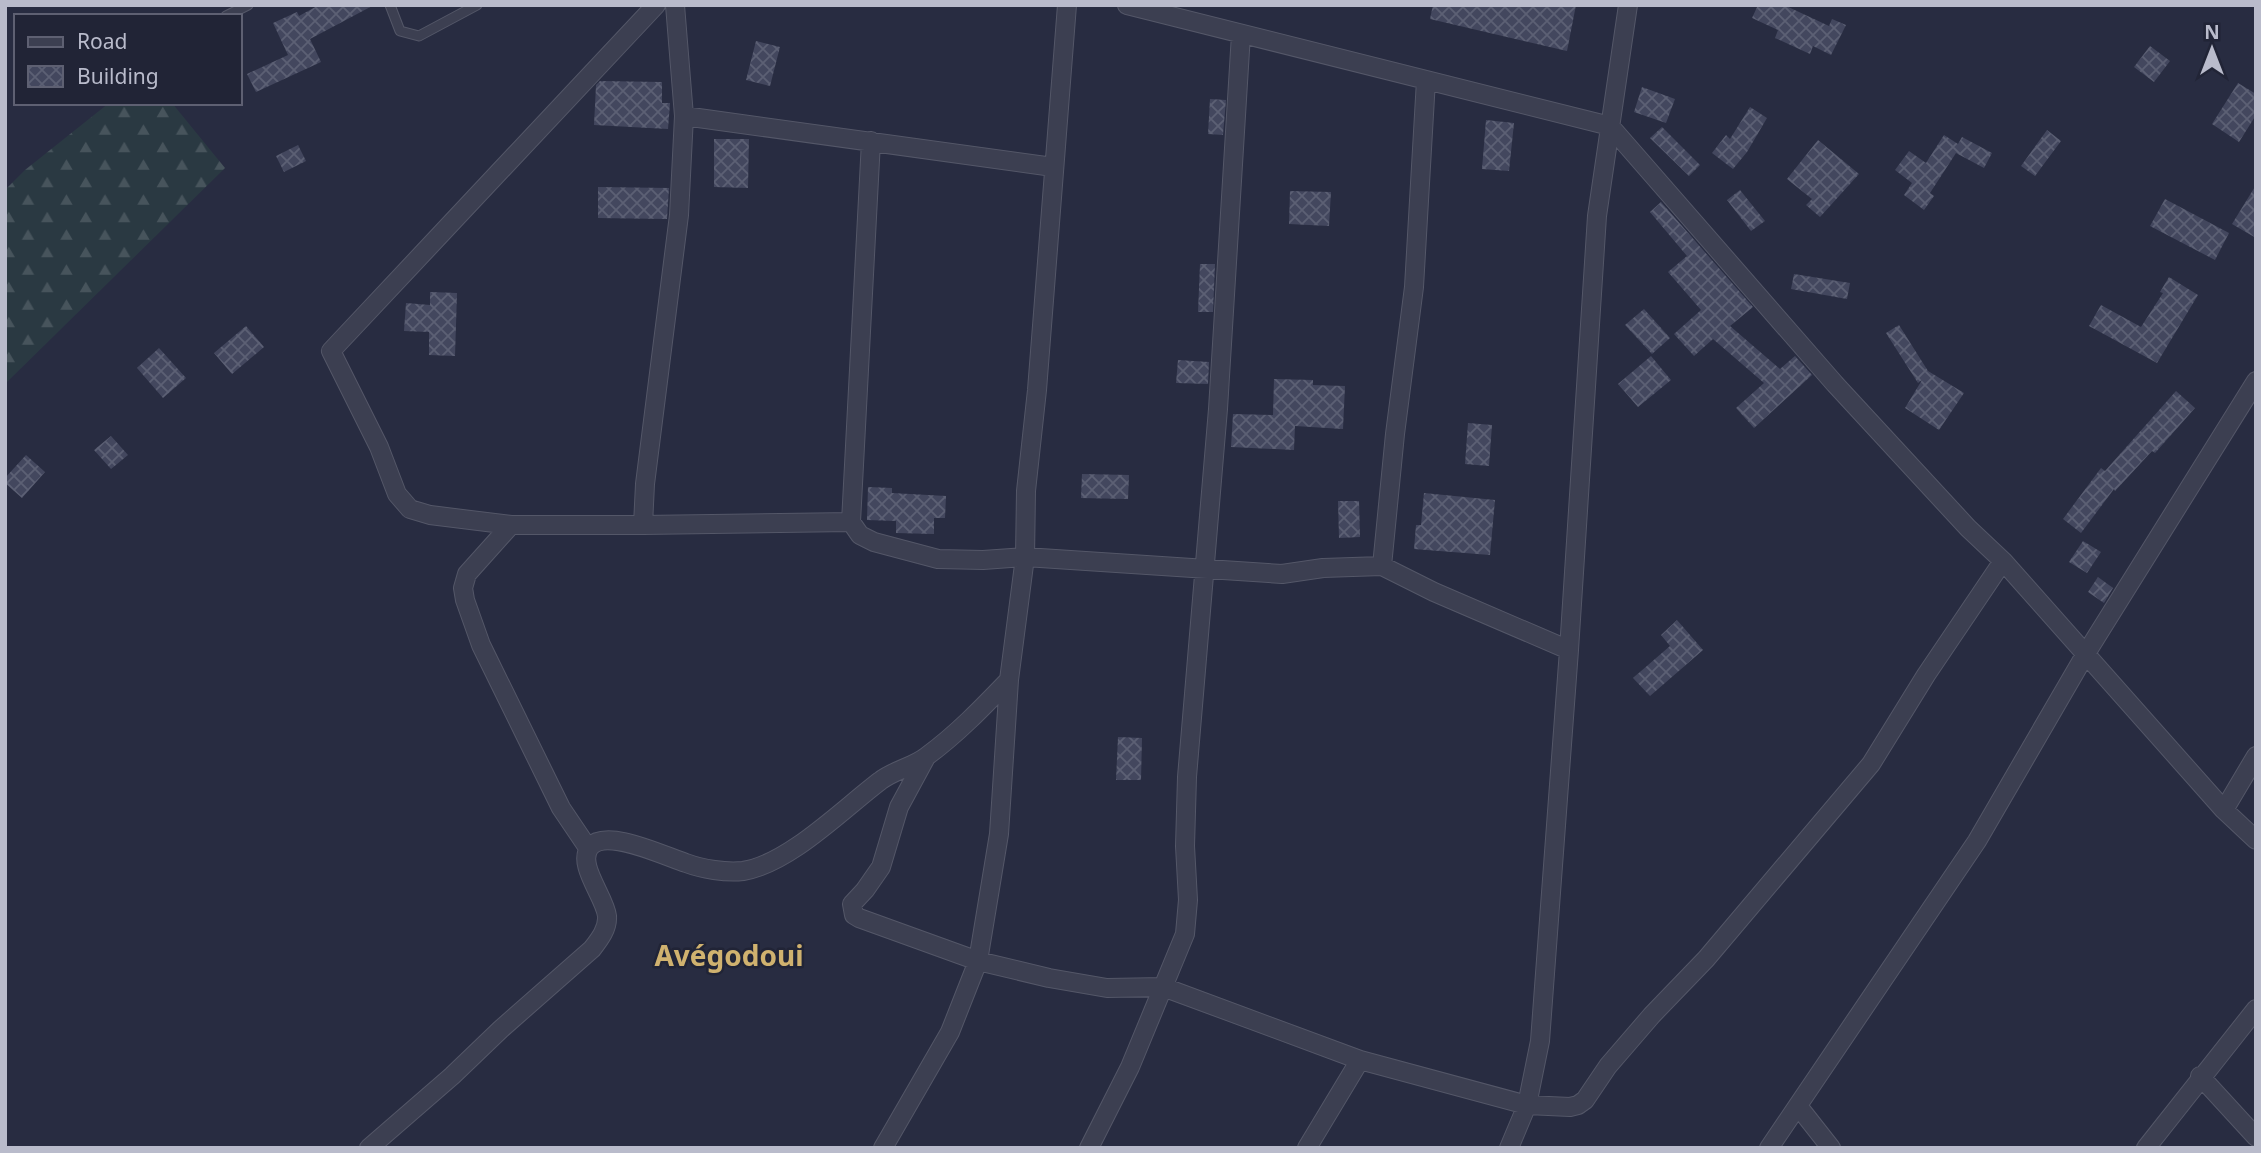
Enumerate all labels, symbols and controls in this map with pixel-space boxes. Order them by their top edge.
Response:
legend [14,14,242,105]
north arrow [2177,14,2247,84]
text: N [2204,19,2220,45]
text: Road [77,27,127,55]
text: Building [77,62,159,90]
district label: Avégodoui [654,936,804,974]

